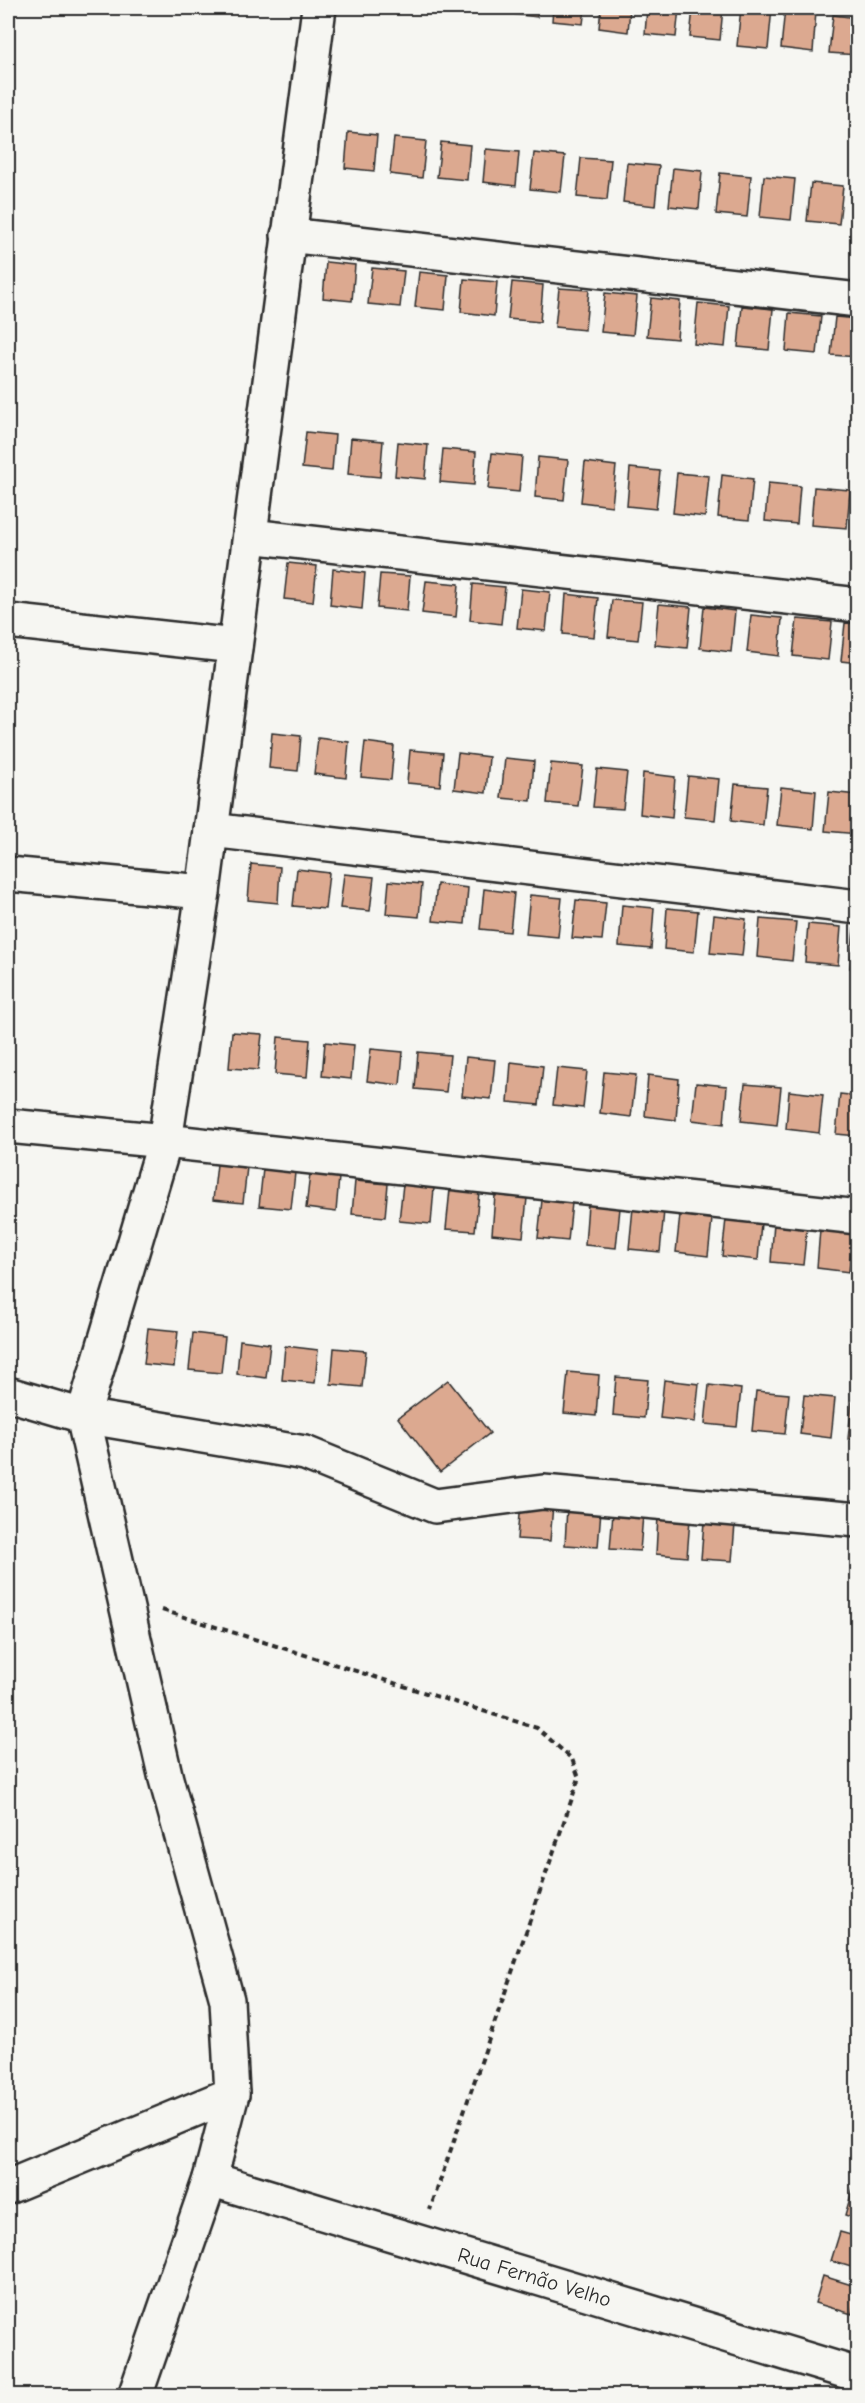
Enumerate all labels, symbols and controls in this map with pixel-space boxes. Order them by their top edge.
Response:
street label: Rua Fernão Velho [455,2243,614,2312]

